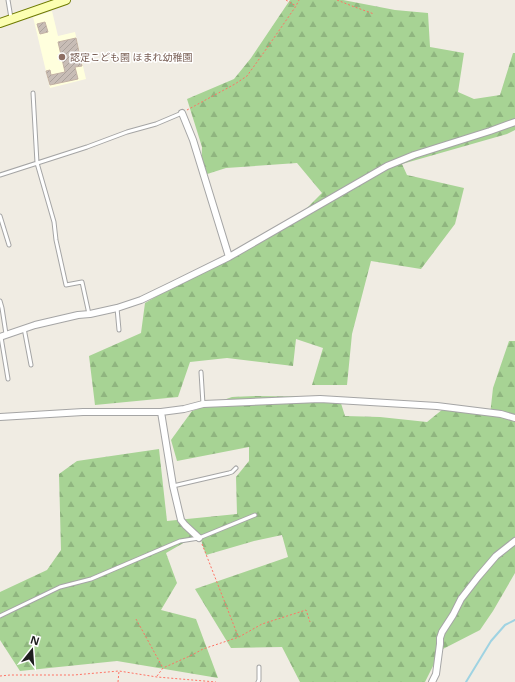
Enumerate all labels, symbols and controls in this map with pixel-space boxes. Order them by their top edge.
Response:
place label: 認定こども園 ほまれ幼稚園 [70,50,193,64]
marker: 認定こども園 ほまれ幼稚園 [57,52,67,62]
north arrow [12,630,52,670]
text: N [29,631,42,648]

